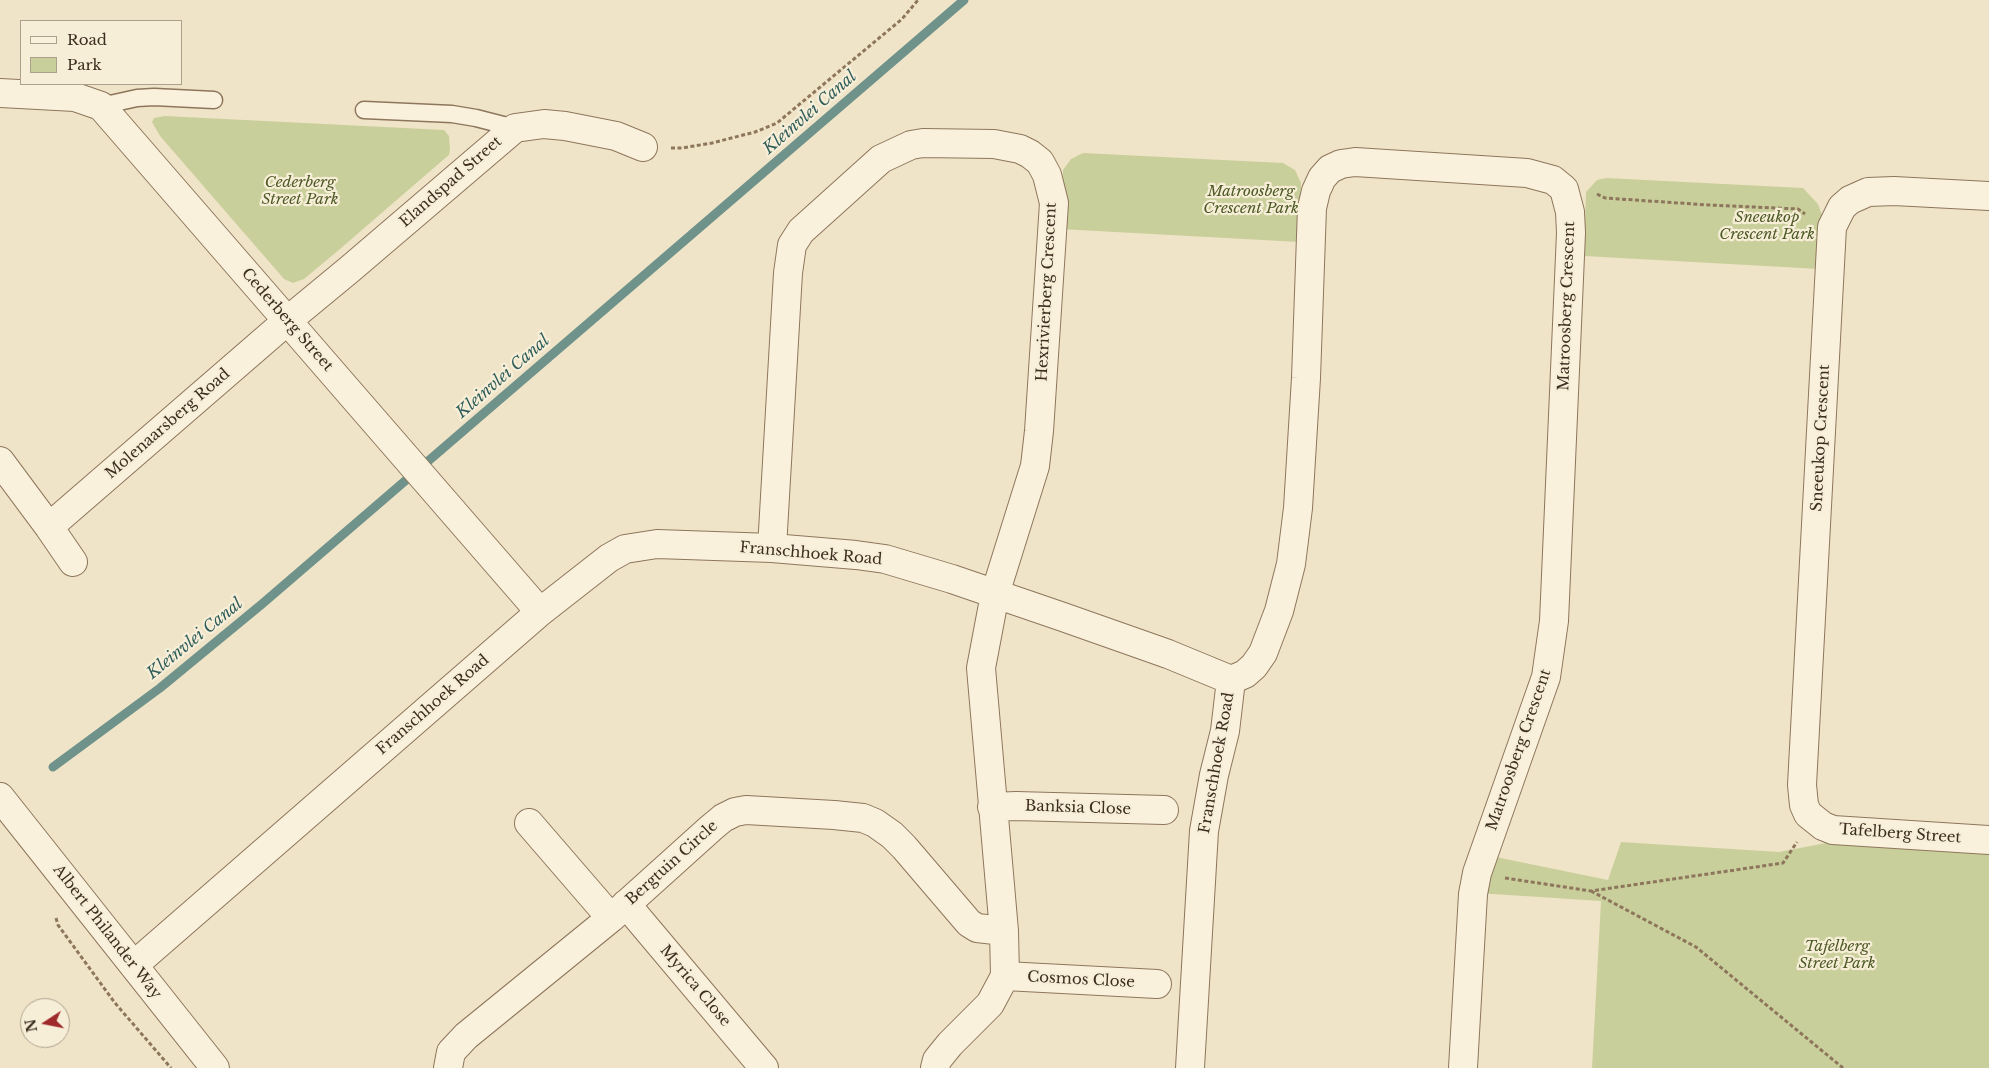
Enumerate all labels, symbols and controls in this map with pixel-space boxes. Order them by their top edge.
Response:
legend [20,20,182,85]
text: Road [67,30,107,49]
text: Park [67,55,102,74]
water label: Kleinvlei Canal [759,67,861,159]
street label: Elandspad Street [396,133,506,231]
park label: Cederberg Street Park [262,174,338,209]
park label: Matroosberg Crescent Park [1203,183,1299,218]
street label: Hexrivierberg Crescent [1033,202,1061,382]
park label: Sneeukop Crescent Park [1719,209,1815,244]
street label: Matroosberg Crescent [1555,221,1579,391]
street label: Cederberg Street [237,265,337,375]
water label: Kleinvlei Canal [452,331,554,423]
street label: Sneeukop Crescent [1808,364,1834,512]
street label: Molenaarsberg Road [102,365,234,483]
street label: Franschhoek Road [739,539,883,569]
water label: Kleinvlei Canal [143,595,247,683]
street label: Franschhoek Road [373,651,493,759]
street label: Matroosberg Crescent [1483,667,1555,833]
street label: Franschhoek Road [1196,691,1238,835]
street label: Banksia Close [1025,797,1131,819]
street label: Bergtuin Circle [622,817,722,909]
street label: Tafelberg Street [1838,821,1962,847]
street label: Albert Philander Way [49,861,165,1003]
park label: Tafelberg Street Park [1799,938,1875,973]
street label: Myrica Close [656,942,734,1030]
street label: Cosmos Close [1027,968,1135,992]
north arrow [20,998,70,1048]
text: N [21,1017,41,1034]

